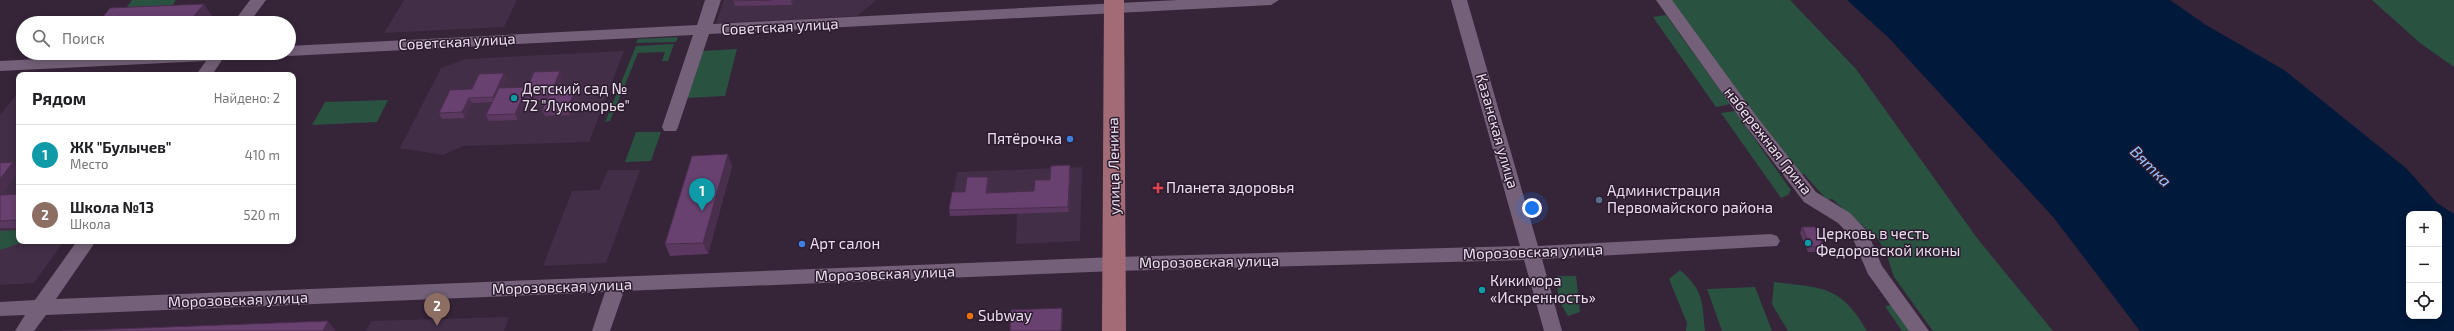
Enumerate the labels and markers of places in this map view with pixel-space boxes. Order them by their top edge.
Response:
place label: Детский сад № 72 "Лукоморье" [522,79,630,115]
marker: Детский сад № 72 "Лукоморье" [509,93,519,103]
place label: Пятёрочка [987,129,1062,147]
marker: Пятёрочка [1065,134,1075,144]
pin: 1 [689,178,715,211]
place label: Планета здоровья [1166,178,1294,196]
place label: Администрация Первомайского района [1607,181,1773,216]
marker: Планета здоровья [1153,183,1163,193]
marker: Администрация Первомайского района [1594,195,1604,205]
place label: Церковь в честь Федоровской иконы [1816,224,1960,259]
place label: Арт салон [810,234,880,252]
marker: Церковь в честь Федоровской иконы [1803,238,1813,248]
marker: Арт салон [797,239,807,249]
place label: Кикимора «Искренность» [1490,271,1596,306]
marker: Кикимора «Искренность» [1477,285,1487,295]
pin: 2 [424,293,450,326]
place label: Subway [978,306,1032,324]
marker: Subway [965,311,975,321]

